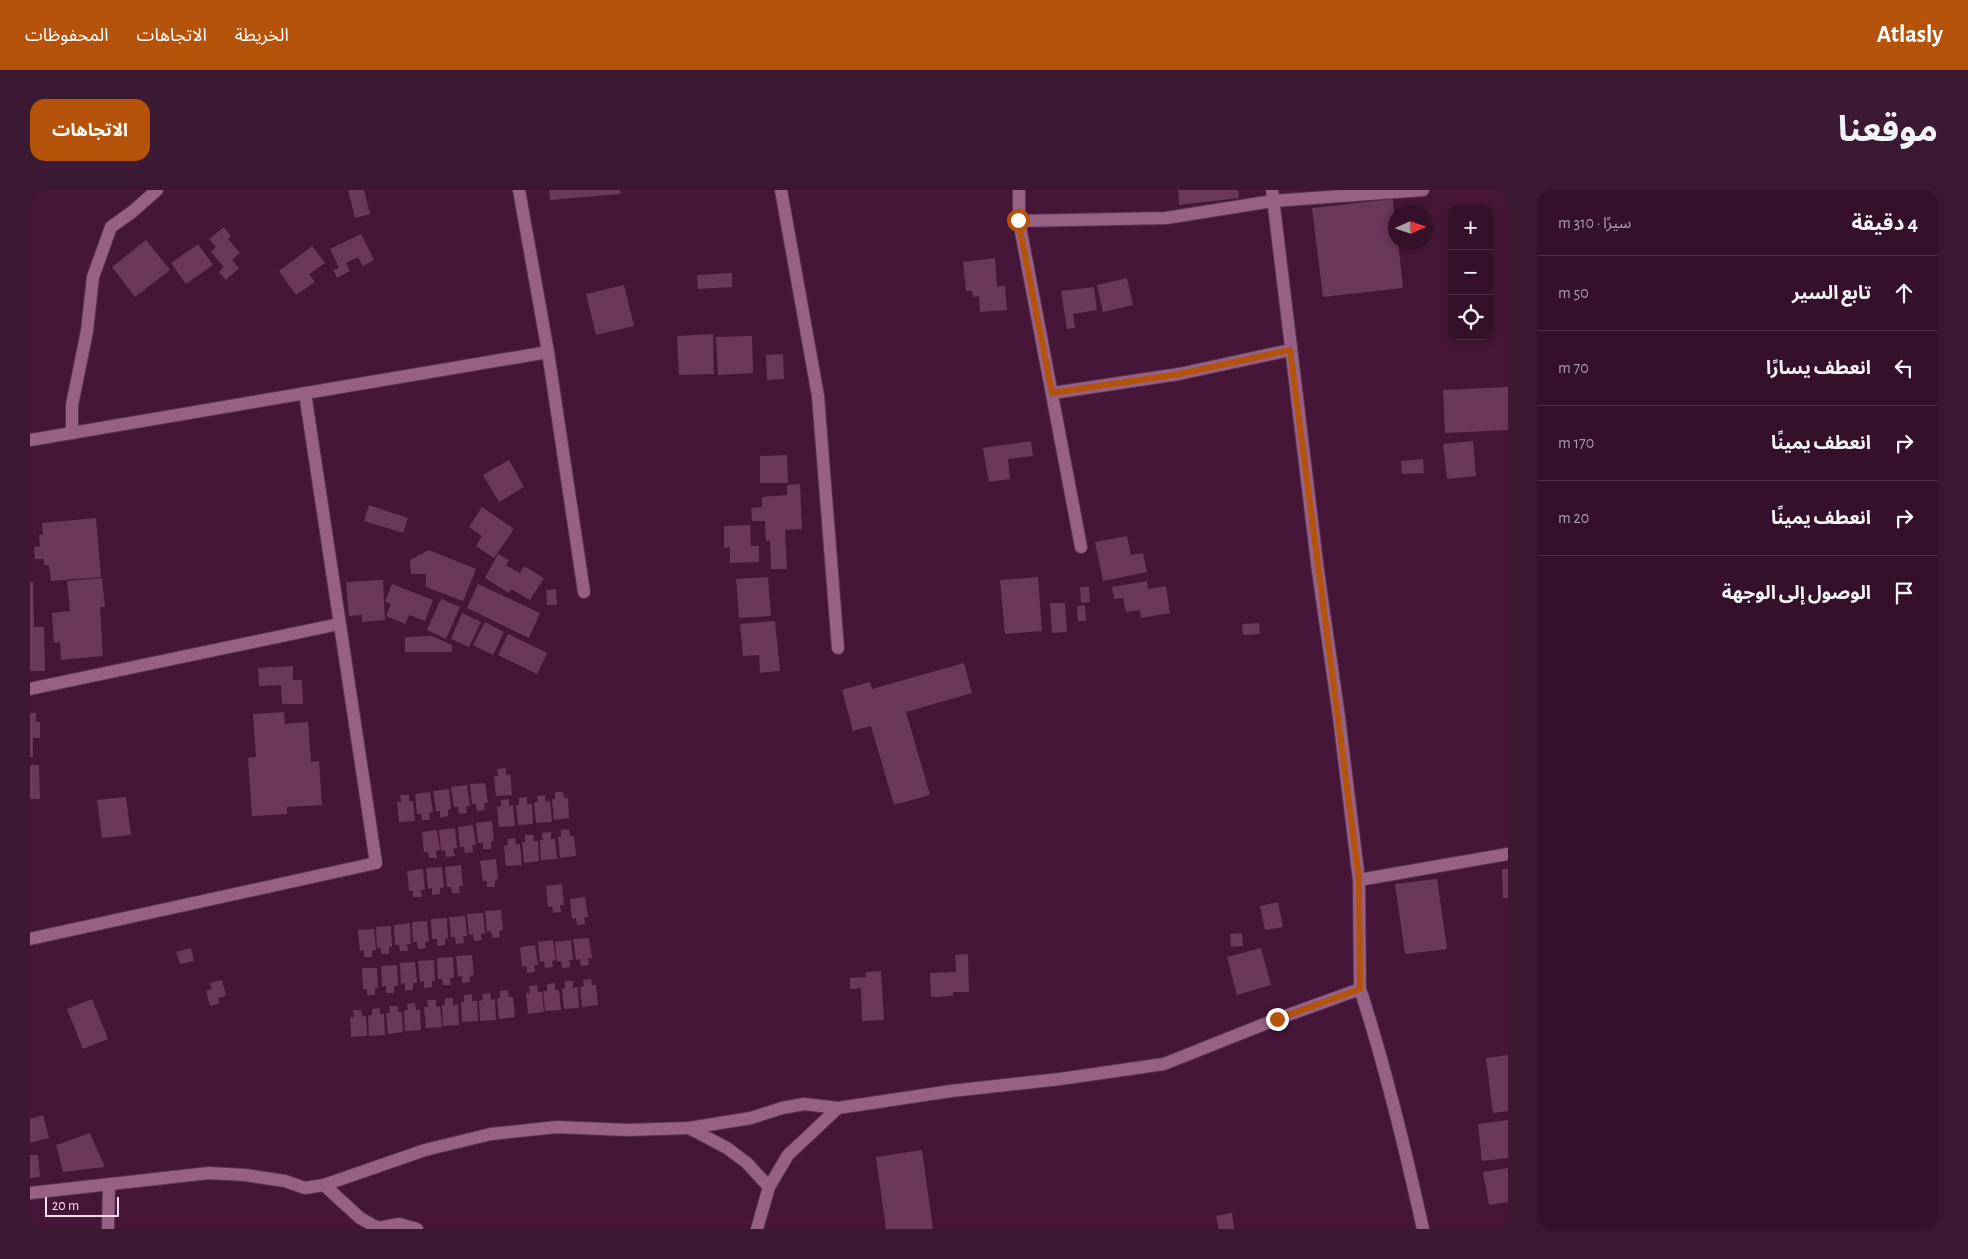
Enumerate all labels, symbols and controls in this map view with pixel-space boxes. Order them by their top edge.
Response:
text: Atlasly [1877,23,1943,47]
text: المحفوظات [25,27,109,45]
text: الاتجاهات [137,27,207,45]
text: الخريطة [235,27,289,45]
button: الاتجاهات [30,99,150,161]
text: موقعنا [1838,113,1938,148]
north arrow [1388,205,1433,250]
map controls [1448,205,1493,340]
button: + [1448,205,1493,250]
route start [1007,209,1030,232]
text: 4 دقيقة [1851,213,1918,234]
text: سيرًا · 310 m [1558,215,1631,231]
button: − [1448,250,1493,295]
icon: ahead [1890,279,1918,307]
text: تابع السير [1792,284,1871,303]
text: 50 m [1558,285,1589,301]
button: locate [1448,295,1493,340]
icon: left [1890,354,1918,382]
text: انعطف يسارًا [1766,359,1871,378]
text: 70 m [1558,360,1589,376]
icon: right [1890,429,1918,457]
text: انعطف يمينًا [1771,434,1871,453]
text: 170 m [1558,435,1594,451]
icon: right [1890,504,1918,532]
text: انعطف يمينًا [1771,509,1871,528]
text: 20 m [1558,510,1589,526]
icon: arrive [1890,579,1918,607]
text: الوصول إلى الوجهة [1722,584,1871,603]
route end [1266,1008,1289,1031]
scale bar [45,1194,119,1217]
text: 20 m [52,1199,79,1213]

